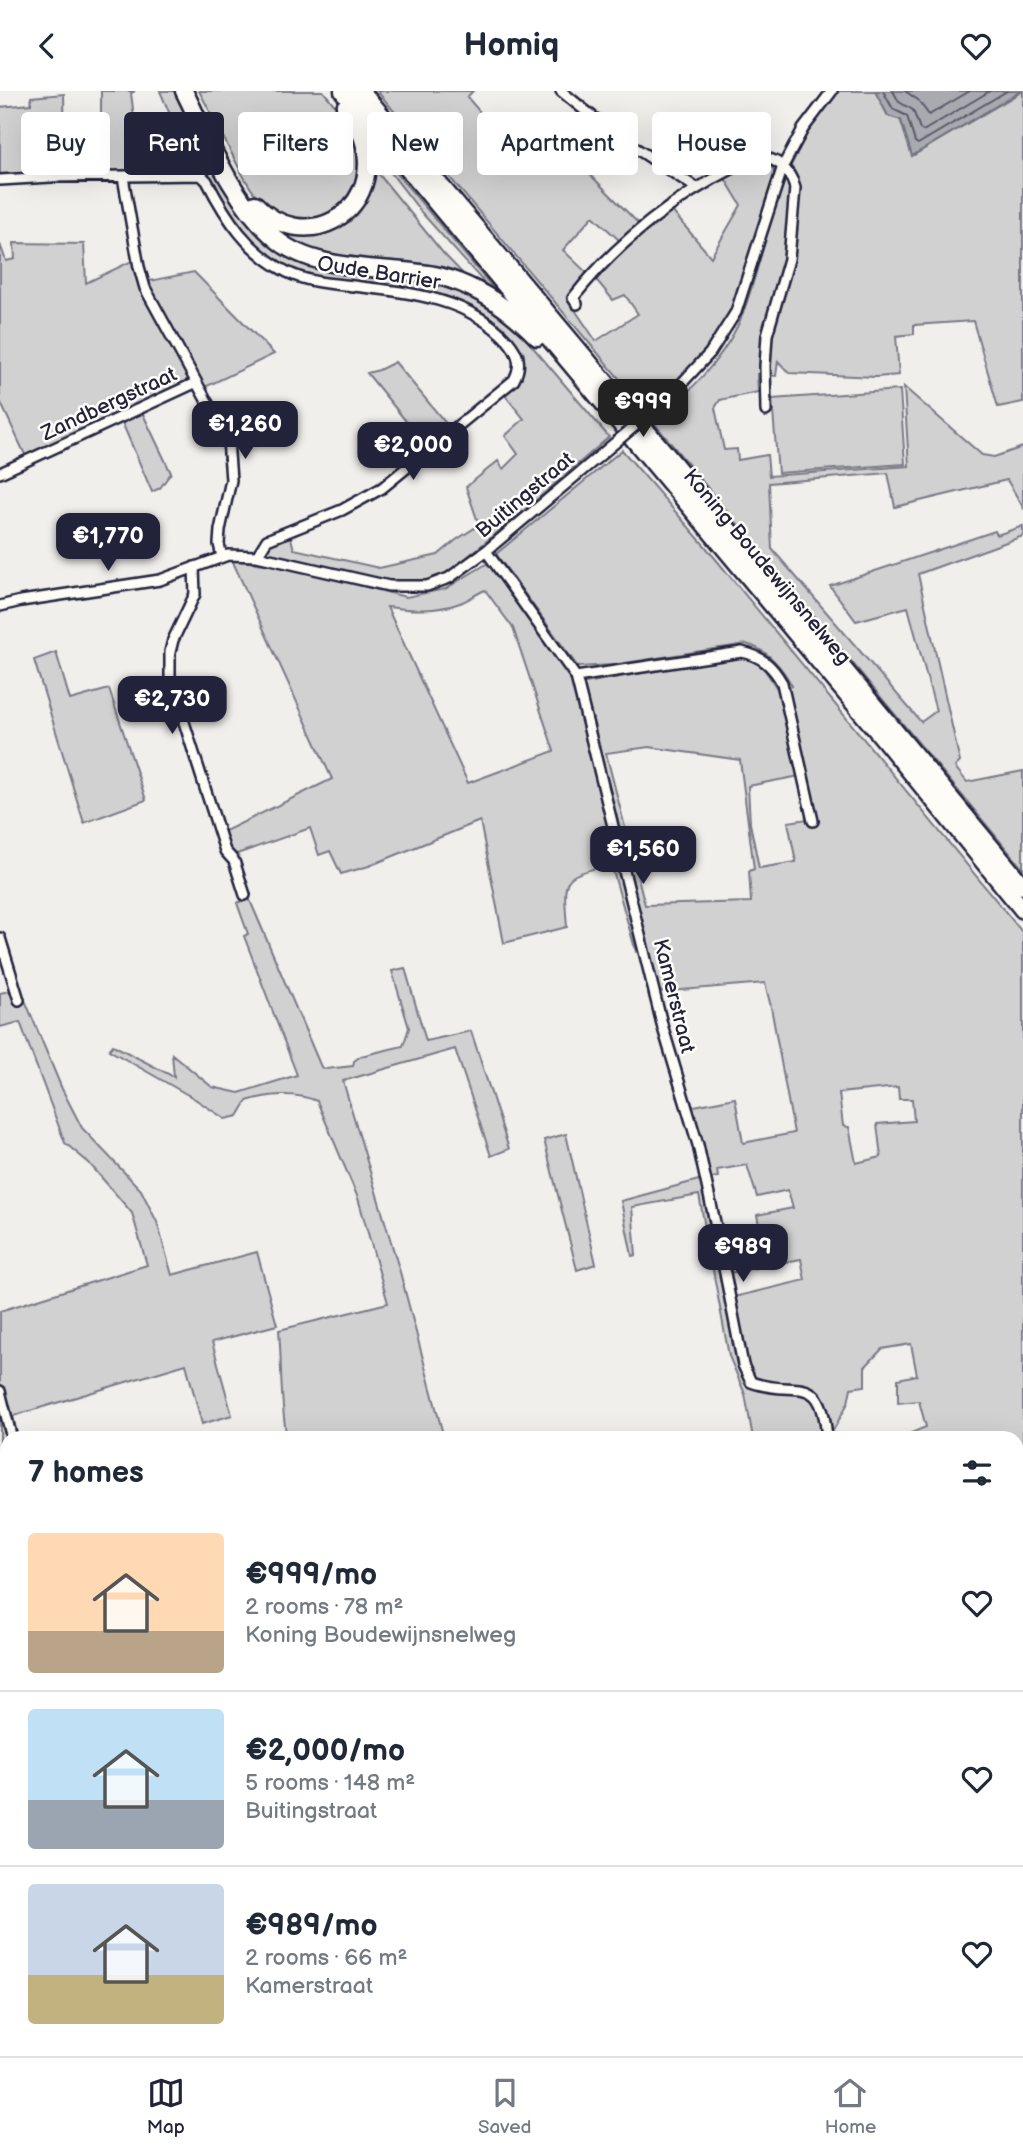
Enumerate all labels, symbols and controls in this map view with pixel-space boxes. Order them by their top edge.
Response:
text: Homiq [464,26,559,65]
icon: back [28,27,66,65]
icon: heart [957,27,995,65]
chip: Buy [21,112,110,175]
chip: Rent [124,112,224,175]
chip: Filters [238,112,353,175]
chip: New [367,112,463,175]
chip: Apartment [477,112,638,175]
chip: House [652,112,771,175]
street label: Oude Barrier [316,251,443,295]
street label: Zandbergstraat [36,362,181,447]
pin: €999 [602,379,684,439]
text: €999 [614,388,672,416]
pin: €1,260 [188,401,302,461]
text: €1,260 [208,410,282,438]
pin: €2,000 [356,423,470,482]
text: €2,000 [373,431,453,459]
street label: Buitingstraat [471,446,580,543]
street label: Koning Boudewijnsnelweg [678,464,856,670]
pin: €1,770 [51,513,165,573]
text: €1,770 [72,522,144,550]
pin: €2,730 [115,677,229,736]
text: €2,730 [134,685,210,713]
pin: €1,560 [586,827,700,886]
text: €1,560 [606,835,680,863]
street label: Kamerstraat [648,936,700,1056]
pin: €989 [702,1225,784,1284]
text: €989 [714,1233,772,1261]
icon: filters [958,1454,996,1492]
text: 7 homes [28,1455,144,1491]
text: €999/mo [245,1557,377,1593]
icon: home [84,1561,168,1645]
icon: heart [958,1584,996,1622]
text: 2 rooms · 78 m² [245,1593,403,1621]
text: Koning Boudewijnsnelweg [245,1621,516,1649]
text: €2,000/mo [245,1733,405,1769]
icon: home [84,1737,168,1821]
icon: heart [958,1760,996,1798]
text: 5 rooms · 148 m² [245,1769,415,1797]
text: Buitingstraat [245,1797,377,1825]
text: €989/mo [245,1908,378,1944]
icon: home [84,1912,168,1996]
icon: heart [958,1935,996,1973]
text: 2 rooms · 66 m² [245,1944,407,1972]
text: Kamerstraat [245,1972,373,2000]
tab: Map [147,2074,185,2139]
tab: Saved [478,2074,531,2139]
tab: Home [825,2074,876,2139]

